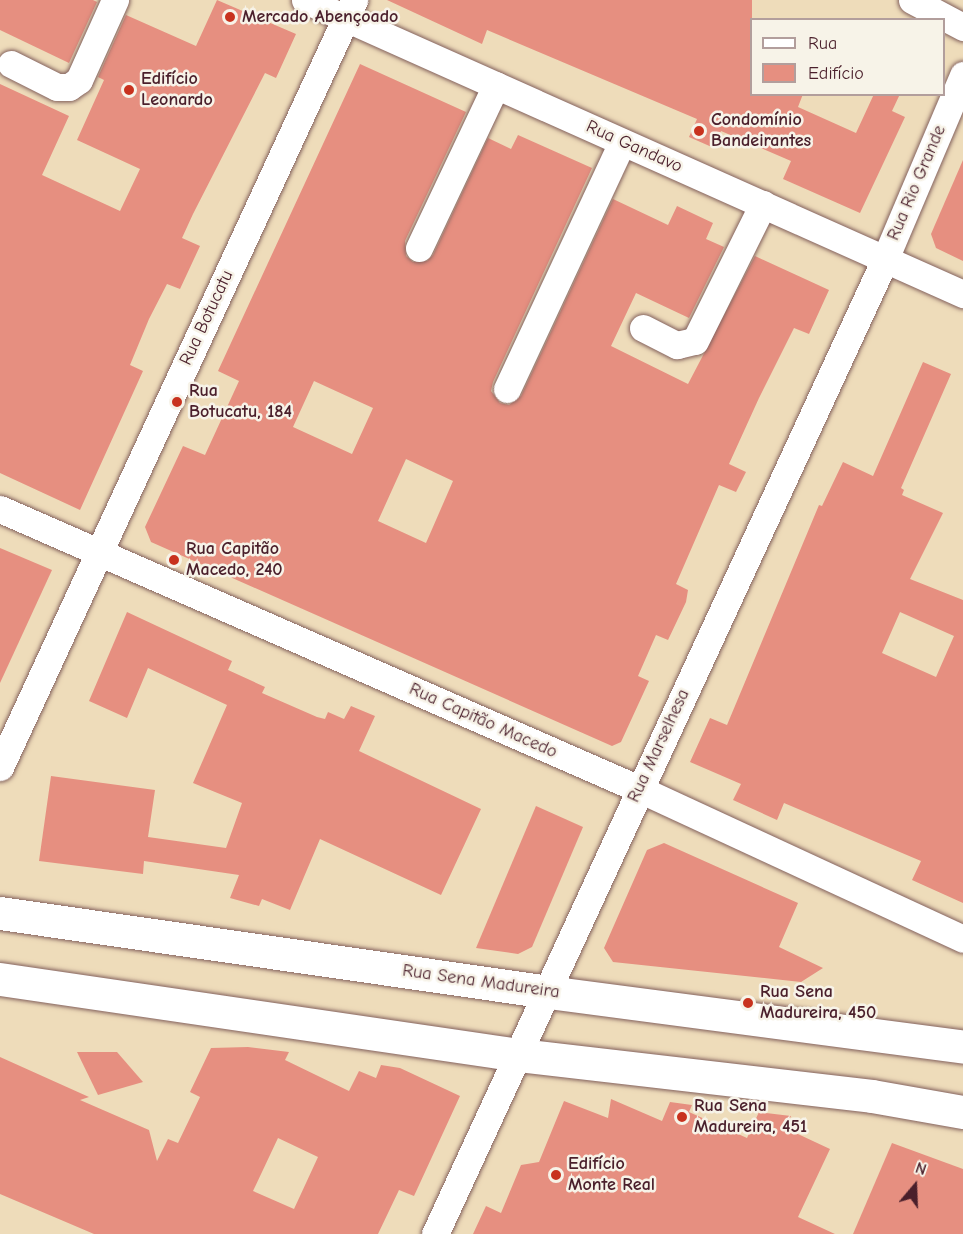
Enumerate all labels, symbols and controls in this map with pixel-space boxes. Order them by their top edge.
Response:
place label: Mercado Abençoado [242,6,398,28]
marker: Mercado Abençoado [223,10,237,24]
legend [750,18,945,96]
text: Rua [808,33,837,54]
text: Edifício [808,63,864,84]
place label: Edifício Leonardo [141,69,213,112]
marker: Edifício Leonardo [122,83,136,97]
place label: Condomínio Bandeirantes [711,110,811,152]
street label: Rua Gandavo [583,116,685,178]
street label: Rua Rio Grande [883,122,951,244]
marker: Condomínio Bandeirantes [692,124,706,138]
street label: Rua Botucatu [176,267,238,369]
place label: Rua Botucatu, 184 [189,381,292,424]
marker: Rua Botucatu, 184 [170,395,184,409]
place label: Rua Capitão Macedo, 240 [186,539,283,582]
marker: Rua Capitão Macedo, 240 [167,553,181,567]
street label: Rua Capitão Macedo [406,679,560,763]
street label: Rua Marselhesa [623,686,695,806]
street label: Rua Sena Madureira [401,960,561,1004]
place label: Rua Sena Madureira, 450 [760,982,876,1024]
marker: Rua Sena Madureira, 450 [741,996,755,1010]
place label: Rua Sena Madureira, 451 [694,1096,807,1138]
marker: Rua Sena Madureira, 451 [675,1110,689,1124]
place label: Edifício Monte Real [568,1154,655,1196]
north arrow [885,1156,945,1216]
text: N [913,1159,929,1179]
marker: Edifício Monte Real [549,1168,563,1182]

